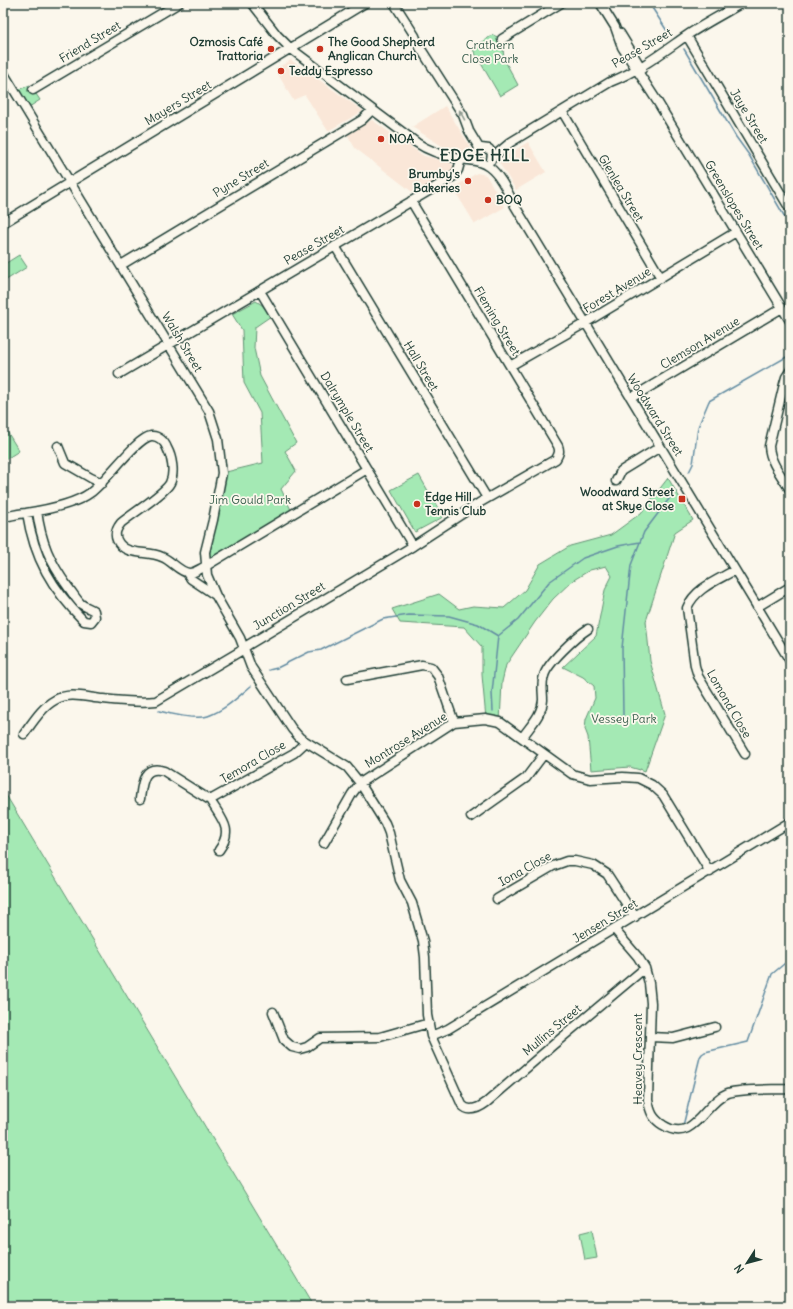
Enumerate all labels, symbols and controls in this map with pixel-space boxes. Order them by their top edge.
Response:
street label: Friend Street [56,17,123,66]
street label: Pease Street [609,24,674,71]
place label: Ozmosis Café Trattoria [189,34,264,63]
place label: The Good Shepherd Anglican Church [328,34,435,64]
park label: Crathern Close Park [462,37,518,66]
marker: Ozmosis Café Trattoria [266,44,276,54]
marker: The Good Shepherd Anglican Church [315,44,325,54]
place label: Teddy Espresso [289,63,373,79]
marker: Teddy Espresso [276,66,286,76]
street label: Mayers Street [142,77,214,128]
street label: Jaye Street [727,86,772,146]
one-way arrow [459,109,466,121]
place label: NOA [389,131,415,146]
marker: NOA [376,134,386,144]
district label: EDGE HILL [440,145,530,165]
street label: Glenlea Street [596,151,647,224]
street label: Pyne Street [210,155,271,200]
street label: Greenslopes Street [702,157,767,252]
place label: Brumby's Bakeries [409,166,461,195]
marker: Brumby's Bakeries [463,176,473,186]
place label: BOQ [496,192,522,207]
marker: BOQ [483,195,493,205]
street label: Pease Street [281,221,346,268]
street label: Forest Avenue [580,263,653,316]
street label: Fleming Street [471,284,524,358]
street label: Walsh Street [159,309,206,374]
street label: Clemson Avenue [657,313,742,372]
street label: Hall Street [401,338,442,393]
street label: Dalrymple Street [318,369,377,455]
street label: Woodward Street [624,371,687,459]
place label: Woodward Street at Skye Close [580,484,675,514]
place label: Edge Hill Tennis Club [425,489,486,518]
park label: Jim Gould Park [209,492,291,507]
marker: Woodward Street at Skye Close [677,494,687,504]
marker: Edge Hill Tennis Club [412,499,422,509]
street label: Junction Street [250,578,328,633]
street label: Lomond Close [704,667,755,741]
street label: Montrose Avenue [362,708,449,771]
park label: Vessey Park [591,711,657,726]
street label: Temora Close [217,737,288,786]
street label: Iona Close [496,848,554,889]
street label: Jensen Street [569,895,640,946]
street label: Mullins Street [519,1001,584,1059]
street label: Heavey Crescent [630,1013,645,1105]
north arrow [727,1243,767,1283]
text: N [731,1262,747,1276]

